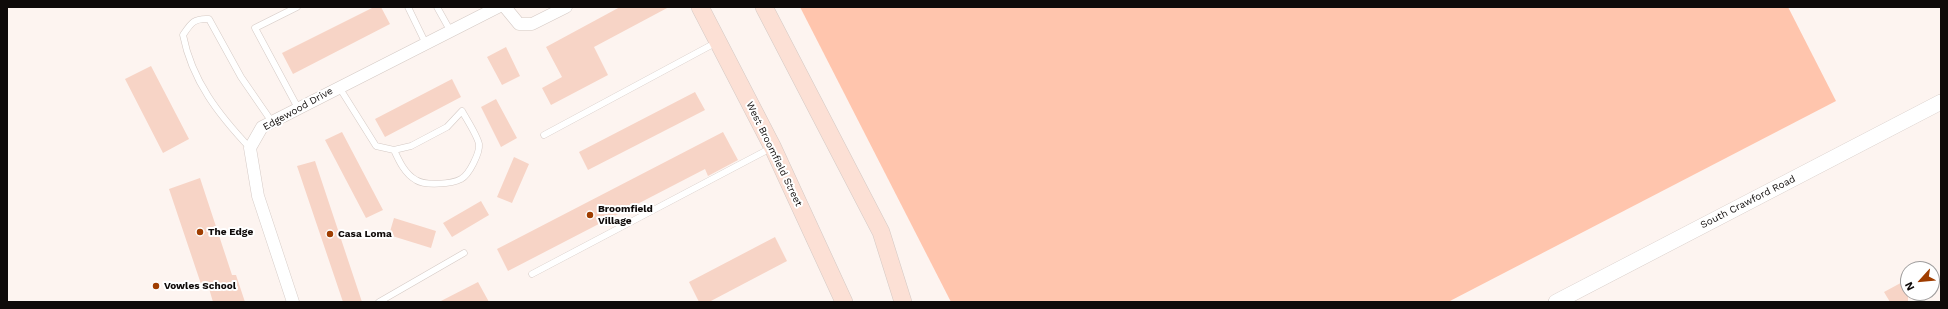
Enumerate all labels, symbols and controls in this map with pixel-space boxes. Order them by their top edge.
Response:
street label: Edgewood Drive [261,85,335,133]
street label: West Broomfield Street [743,100,805,208]
street label: South Crawford Road [1699,173,1797,231]
place label: Broomfield Village [598,203,653,226]
marker: Broomfield Village [585,210,595,220]
place label: The Edge [208,226,253,238]
marker: The Edge [195,227,205,237]
place label: Casa Loma [338,228,392,240]
marker: Casa Loma [325,229,335,239]
north arrow [1900,261,1940,301]
place label: Vowles School [164,280,236,292]
text: N [1902,280,1917,293]
marker: Vowles School [151,281,161,291]

